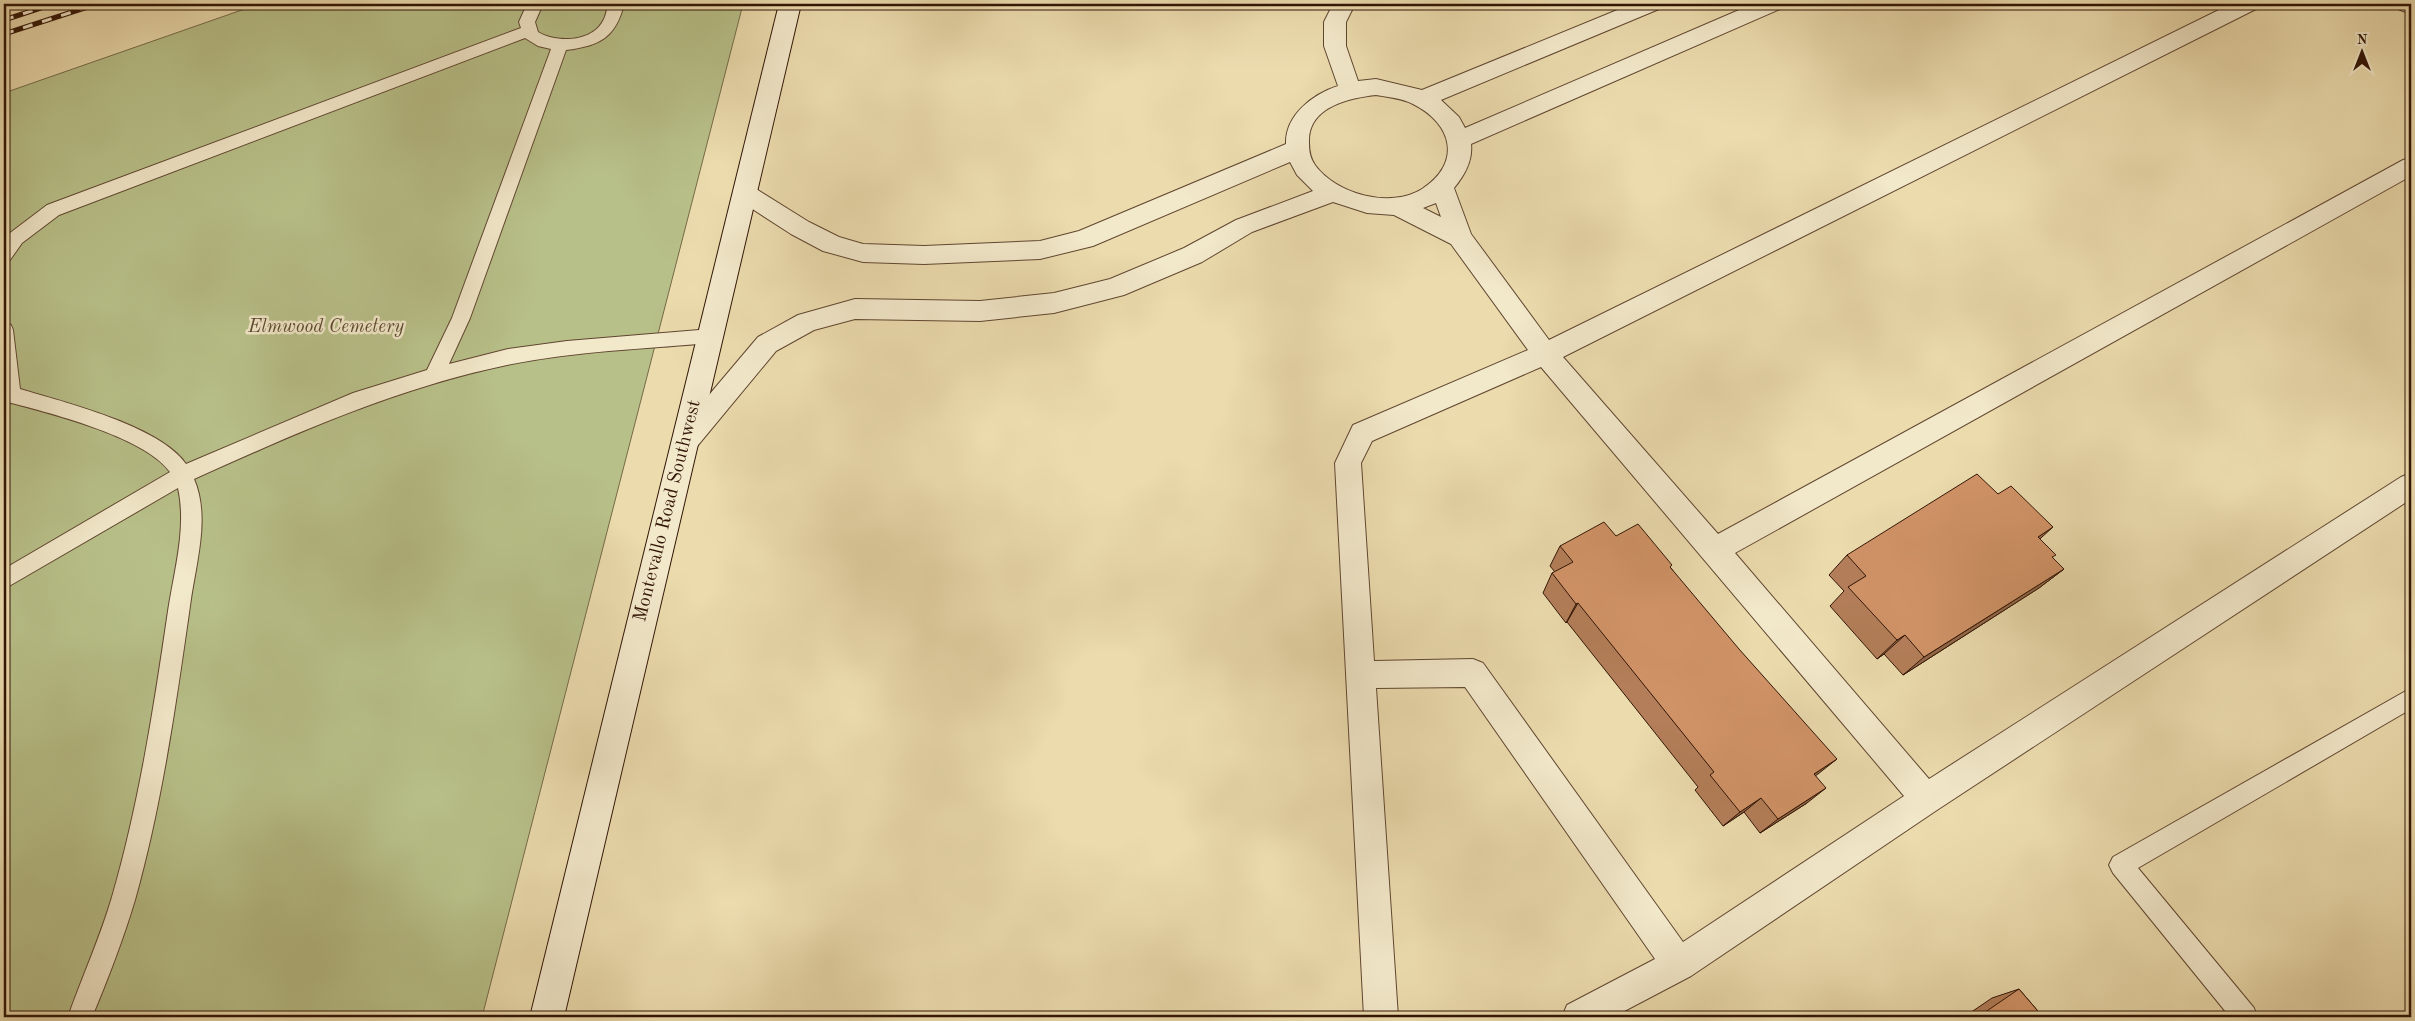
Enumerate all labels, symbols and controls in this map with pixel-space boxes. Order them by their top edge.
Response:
north arrow [2338,28,2388,78]
text: N [2357,33,2368,47]
park label: Elmwood Cemetery [247,318,404,337]
street label: Montevallo Road Southwest [631,398,705,624]

